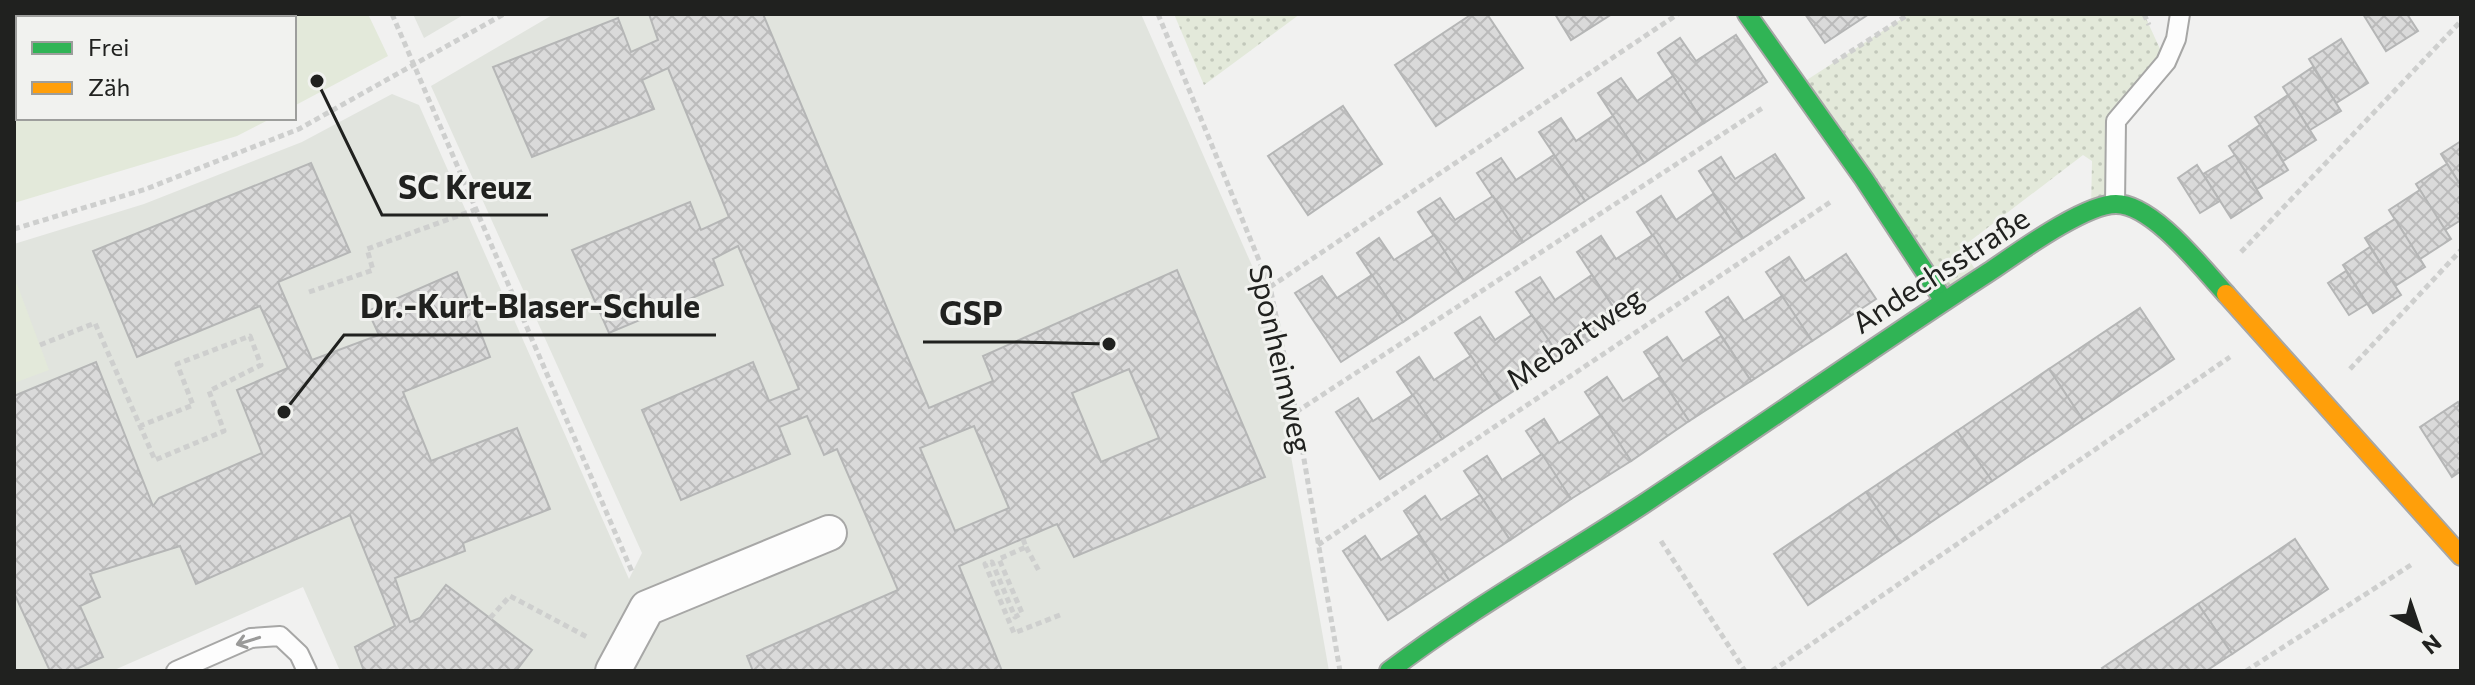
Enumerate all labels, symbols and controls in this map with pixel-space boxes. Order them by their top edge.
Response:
legend [16,16,296,120]
text: Frei [88,32,129,61]
text: Zäh [88,72,130,101]
callout: SC Kreuz [382,159,548,215]
text: SC Kreuz [398,166,532,206]
street label: Andechsstraße [1844,198,2035,340]
street label: Sponheimweg [1243,260,1322,456]
street label: Mebartweg [1498,277,1649,396]
callout: Dr.-Kurt-Blaser-Schule [344,279,716,335]
text: Dr.-Kurt-Blaser-Schule [360,285,700,325]
callout: GSP [923,286,1019,342]
text: GSP [939,292,1003,332]
north arrow [2379,589,2459,669]
text: N [2417,629,2447,660]
one-way arrow [236,635,261,649]

